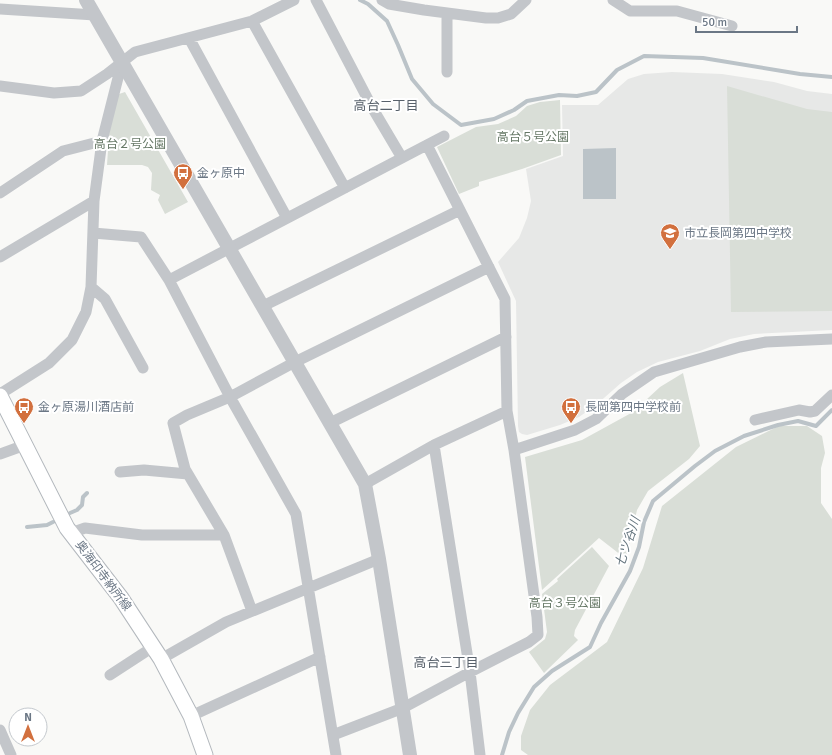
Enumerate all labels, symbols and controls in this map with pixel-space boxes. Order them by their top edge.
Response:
scale bar [696,8,797,34]
text: 50 m [702,15,727,30]
district label: 高台二丁目 [353,98,419,114]
park label: 高台５号公園 [497,130,569,145]
park label: 高台２号公園 [94,137,166,152]
bus stop icon: 金ヶ原中 [172,162,194,190]
place label: 金ヶ原中 [197,166,245,181]
school or university icon: 市立長岡第四中学校 [659,222,681,250]
place label: 市立長岡第四中学校 [684,226,792,241]
bus stop icon: 金ヶ原湯川酒店前 [13,396,35,424]
bus stop icon: 長岡第四中学校前 [560,396,582,424]
place label: 金ヶ原湯川酒店前 [38,400,134,415]
place label: 長岡第四中学校前 [585,400,681,415]
water label: 七ツ谷川 [612,513,645,569]
street label: 奥海印寺納所線 [72,538,134,614]
park label: 高台３号公園 [529,596,601,611]
district label: 高台三丁目 [413,655,479,671]
north arrow [8,707,48,747]
text: N [24,711,32,724]

